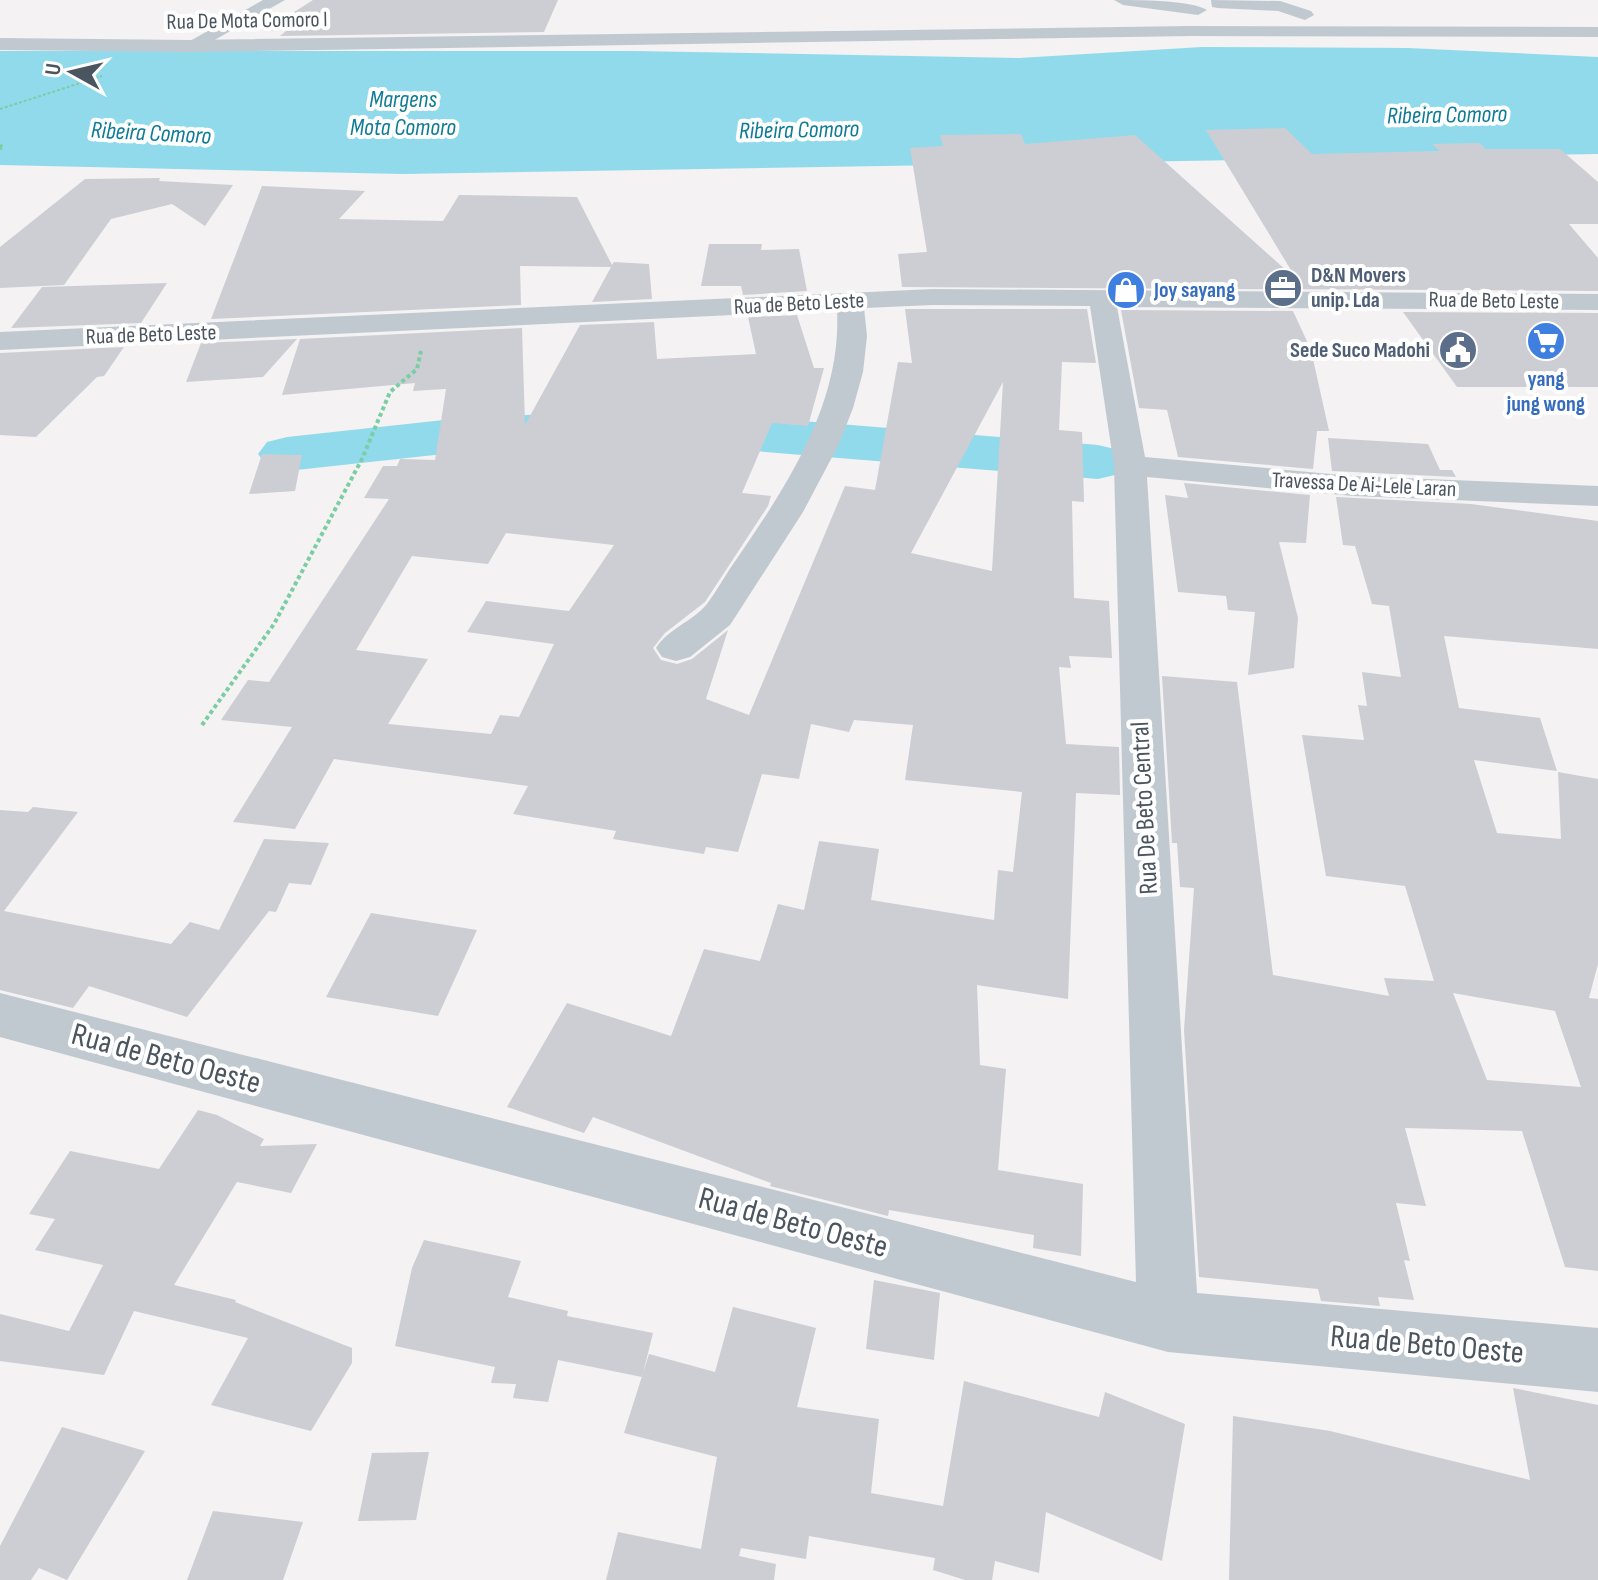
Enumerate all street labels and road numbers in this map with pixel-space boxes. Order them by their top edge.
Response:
street label: Rua De Mota Comoro I [166,6,328,36]
street label: Rua de Beto Leste [1428,286,1560,316]
street label: Rua de Beto Leste [733,287,865,321]
street label: Rua de Beto Leste [85,319,217,351]
street label: Travessa De Ai-Lele Laran [1271,467,1457,503]
street label: Rua De Beto Central [1125,721,1165,895]
street label: Rua de Beto Oeste [67,1015,265,1103]
street label: Rua de Beto Oeste [694,1179,892,1267]
street label: Rua de Beto Oeste [1329,1317,1525,1373]

